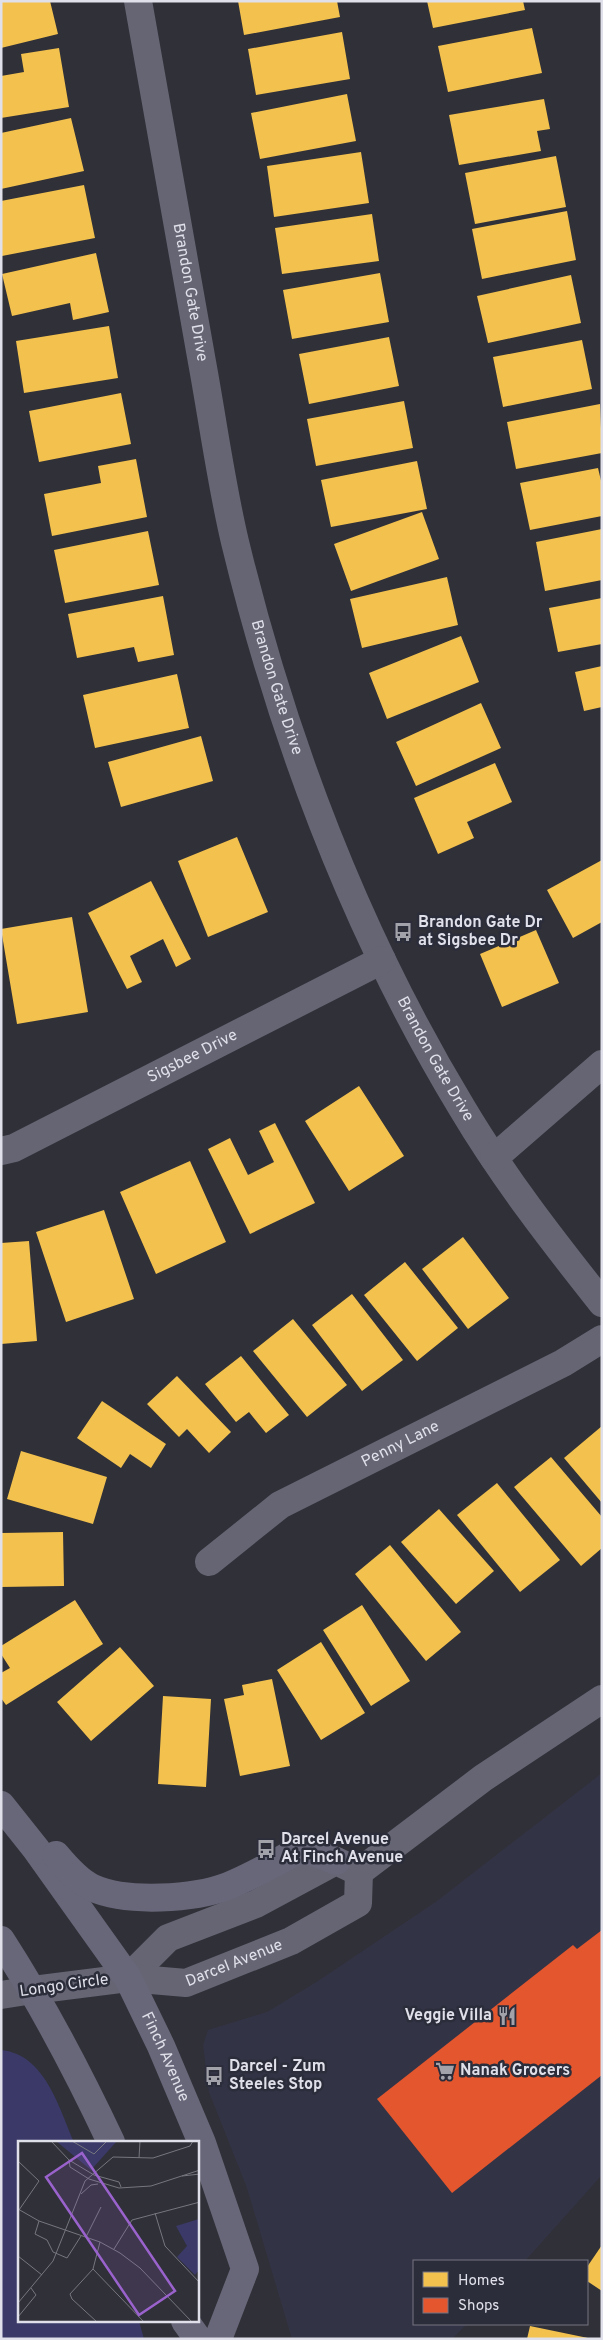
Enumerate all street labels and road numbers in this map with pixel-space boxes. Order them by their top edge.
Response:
street label: Brandon Gate Drive [168,222,212,363]
street label: Brandon Gate Drive [246,618,307,758]
street label: Brandon Gate Drive [392,993,478,1125]
street label: Sigsbee Drive [144,1025,241,1088]
street label: Penny Lane [358,1417,443,1472]
street label: Darcel Avenue [183,1935,286,1992]
street label: Longo Circle [18,1970,110,2002]
street label: Finch Avenue [136,2009,193,2105]

